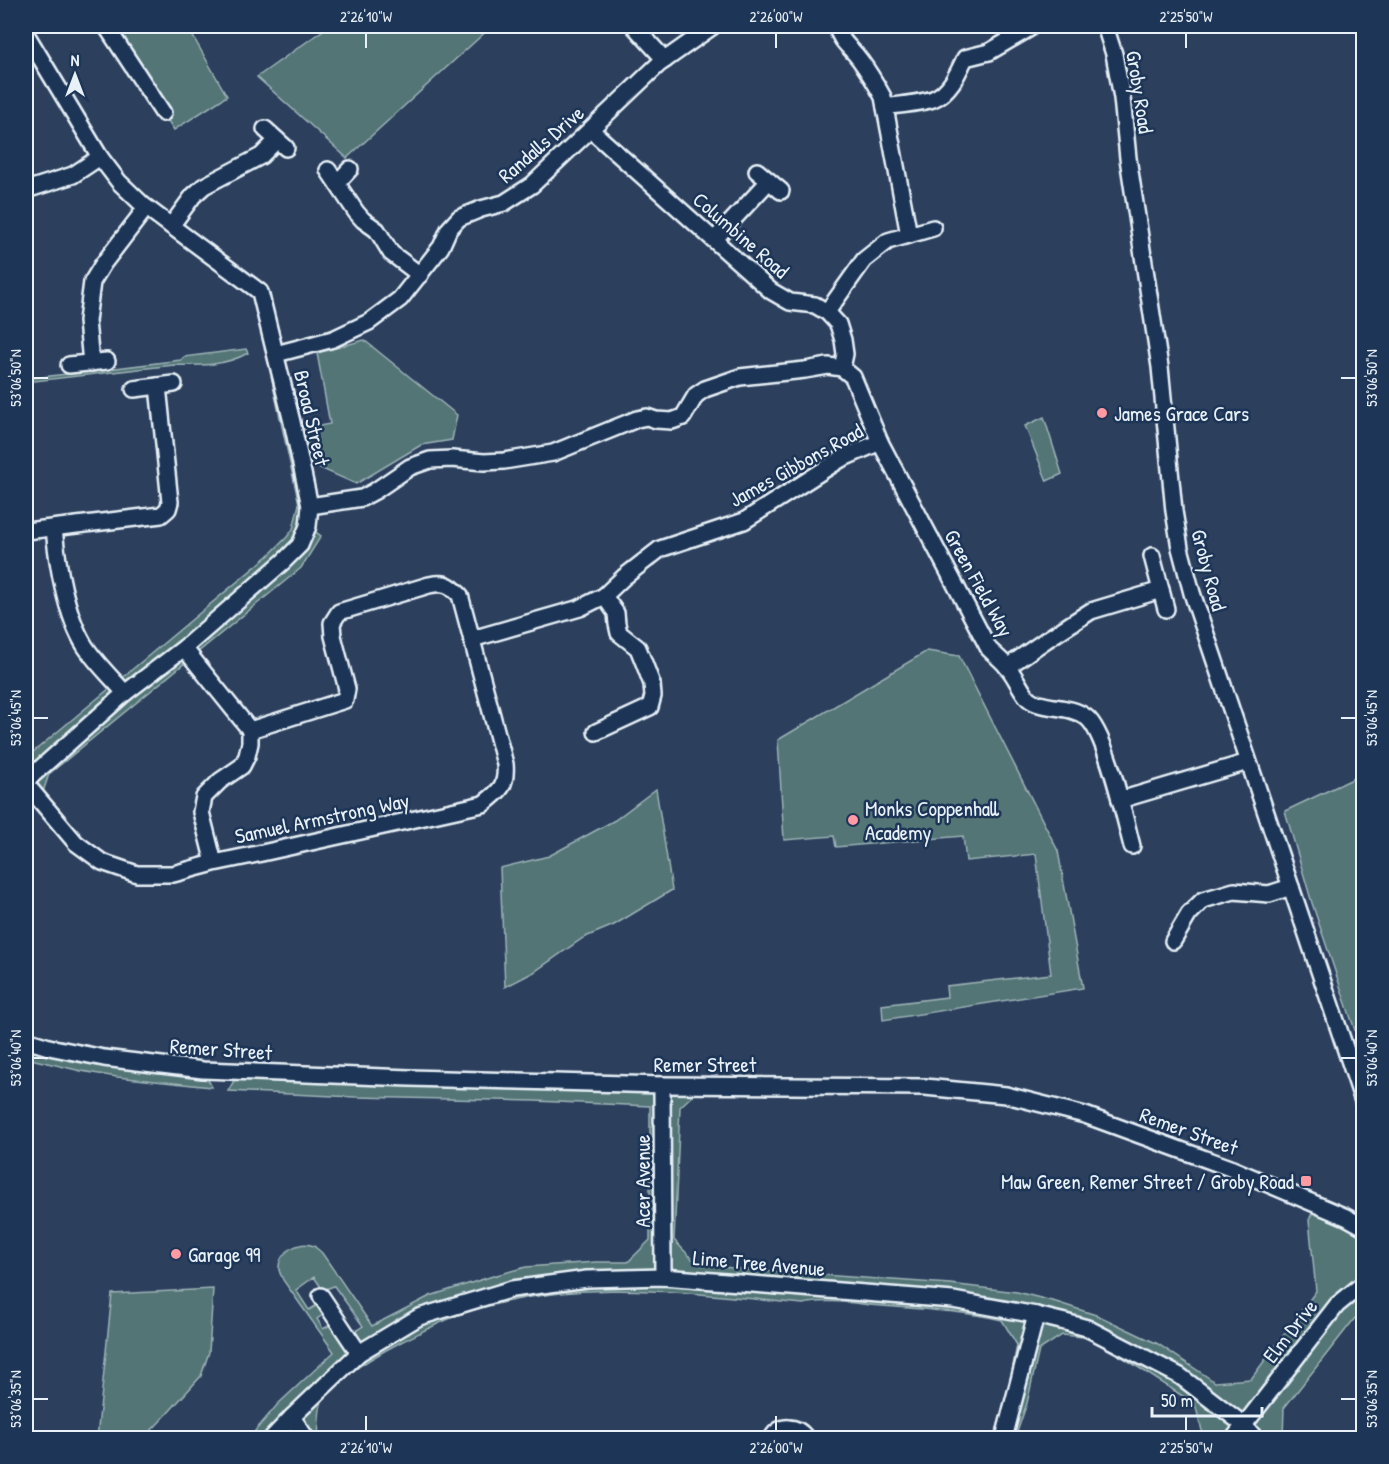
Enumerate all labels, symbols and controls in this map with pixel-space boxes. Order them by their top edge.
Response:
text: 2°26'10"W [340,6,393,27]
text: 2°26'00"W [749,6,803,27]
text: 2°25'50"W [1159,6,1213,27]
north arrow [45,45,105,105]
text: N [71,49,80,71]
street label: Groby Road [1119,49,1161,135]
street label: Randalls Drive [492,99,590,189]
street label: Columbine Road [687,185,795,285]
text: 53°06'50"N [5,349,26,407]
text: 53°06'50"N [1361,349,1382,407]
street label: Broad Street [287,367,337,469]
place label: James Grace Cars [1114,399,1249,428]
marker: James Grace Cars [1095,406,1109,420]
street label: James Gibbons Road [724,416,868,514]
street label: Green Field Way [938,524,1021,642]
street label: Groby Road [1184,526,1234,614]
text: 53°06'45"N [5,690,26,746]
text: 53°06'45"N [1361,690,1382,746]
street label: Samuel Armstrong Way [232,785,412,851]
place label: Monks Coppenhall Academy [865,794,1000,847]
marker: Monks Coppenhall Academy [846,813,860,827]
text: 53°06'40"N [5,1030,26,1086]
text: 53°06'40"N [1361,1030,1382,1086]
street label: Remer Street [169,1031,274,1067]
street label: Remer Street [654,1050,757,1079]
street label: Remer Street [1136,1100,1243,1162]
street label: Acer Avenue [628,1135,657,1227]
place label: Maw Green, Remer Street / Groby Road [1001,1167,1294,1196]
marker: Maw Green, Remer Street / Groby Road [1299,1174,1313,1188]
place label: Garage 99 [188,1240,261,1269]
street label: Lime Tree Avenue [692,1243,826,1283]
marker: Garage 99 [169,1247,183,1261]
street label: Elm Drive [1256,1293,1324,1369]
text: 53°06'35"N [5,1370,26,1428]
text: 53°06'35"N [1361,1370,1382,1428]
scale bar [1152,1380,1262,1418]
text: 50 m [1161,1388,1193,1413]
text: 2°26'10"W [340,1437,393,1458]
text: 2°26'00"W [749,1437,803,1458]
text: 2°25'50"W [1159,1437,1213,1458]

